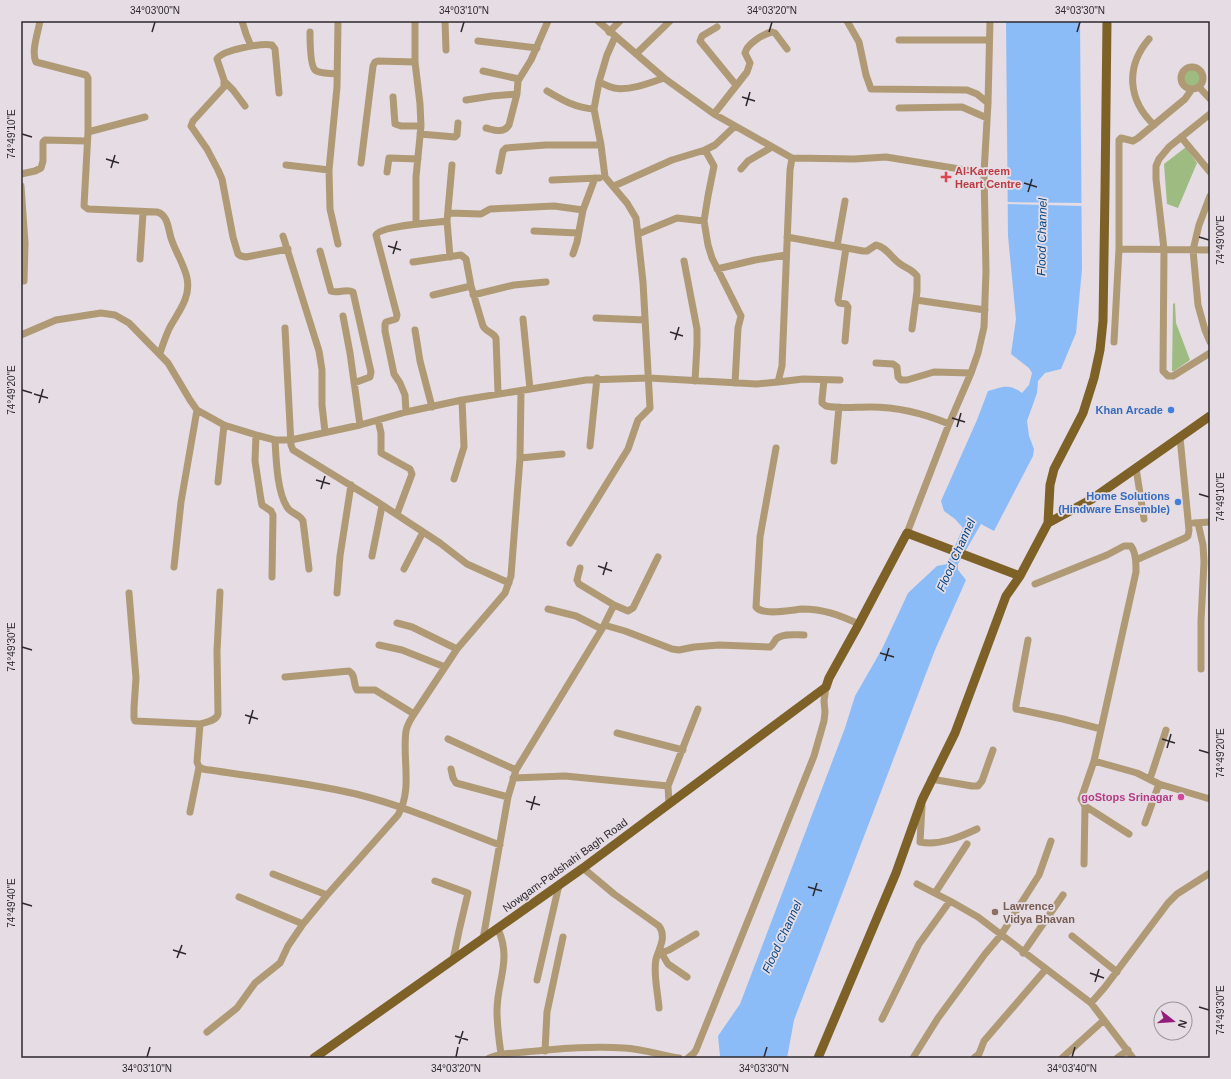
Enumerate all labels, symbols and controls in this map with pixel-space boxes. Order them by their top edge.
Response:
text: 34°03'00"N [130,5,180,16]
text: 34°03'10"N [439,5,489,16]
text: 34°03'20"N [747,5,797,16]
text: 34°03'30"N [1055,5,1105,16]
text: 74°49'10"E [6,109,17,159]
place label: Al-Kareem Heart Centre [955,165,1021,190]
marker: Al-Kareem Heart Centre [940,171,952,183]
water label: Flood Channel [1034,198,1050,276]
text: 74°49'00"E [1215,215,1226,265]
text: 74°49'20"E [6,365,17,415]
place label: Khan Arcade [1096,404,1163,416]
marker: Khan Arcade [1166,405,1176,415]
text: 74°49'10"E [1215,472,1226,522]
place label: Home Solutions (Hindware Ensemble) [1058,490,1170,515]
marker: Home Solutions (Hindware Ensemble) [1173,497,1183,507]
water label: Flood Channel [934,516,978,594]
text: 74°49'30"E [6,622,17,672]
text: 74°49'20"E [1215,728,1226,778]
place label: goStops Srinagar [1081,791,1174,803]
marker: goStops Srinagar [1176,792,1186,802]
street label: Nowgam-Padshahi Bagh Road [500,816,630,914]
text: 74°49'40"E [6,878,17,928]
water label: Flood Channel [759,898,805,975]
place label: Lawrence Vidya Bhavan [1003,900,1075,925]
marker: Lawrence Vidya Bhavan [990,907,1000,917]
text: 74°49'30"E [1215,985,1226,1035]
north arrow [1153,1001,1193,1041]
text: N [1176,1018,1189,1030]
text: 34°03'10"N [122,1063,172,1074]
text: 34°03'20"N [431,1063,481,1074]
text: 34°03'30"N [739,1063,789,1074]
text: 34°03'40"N [1047,1063,1097,1074]

